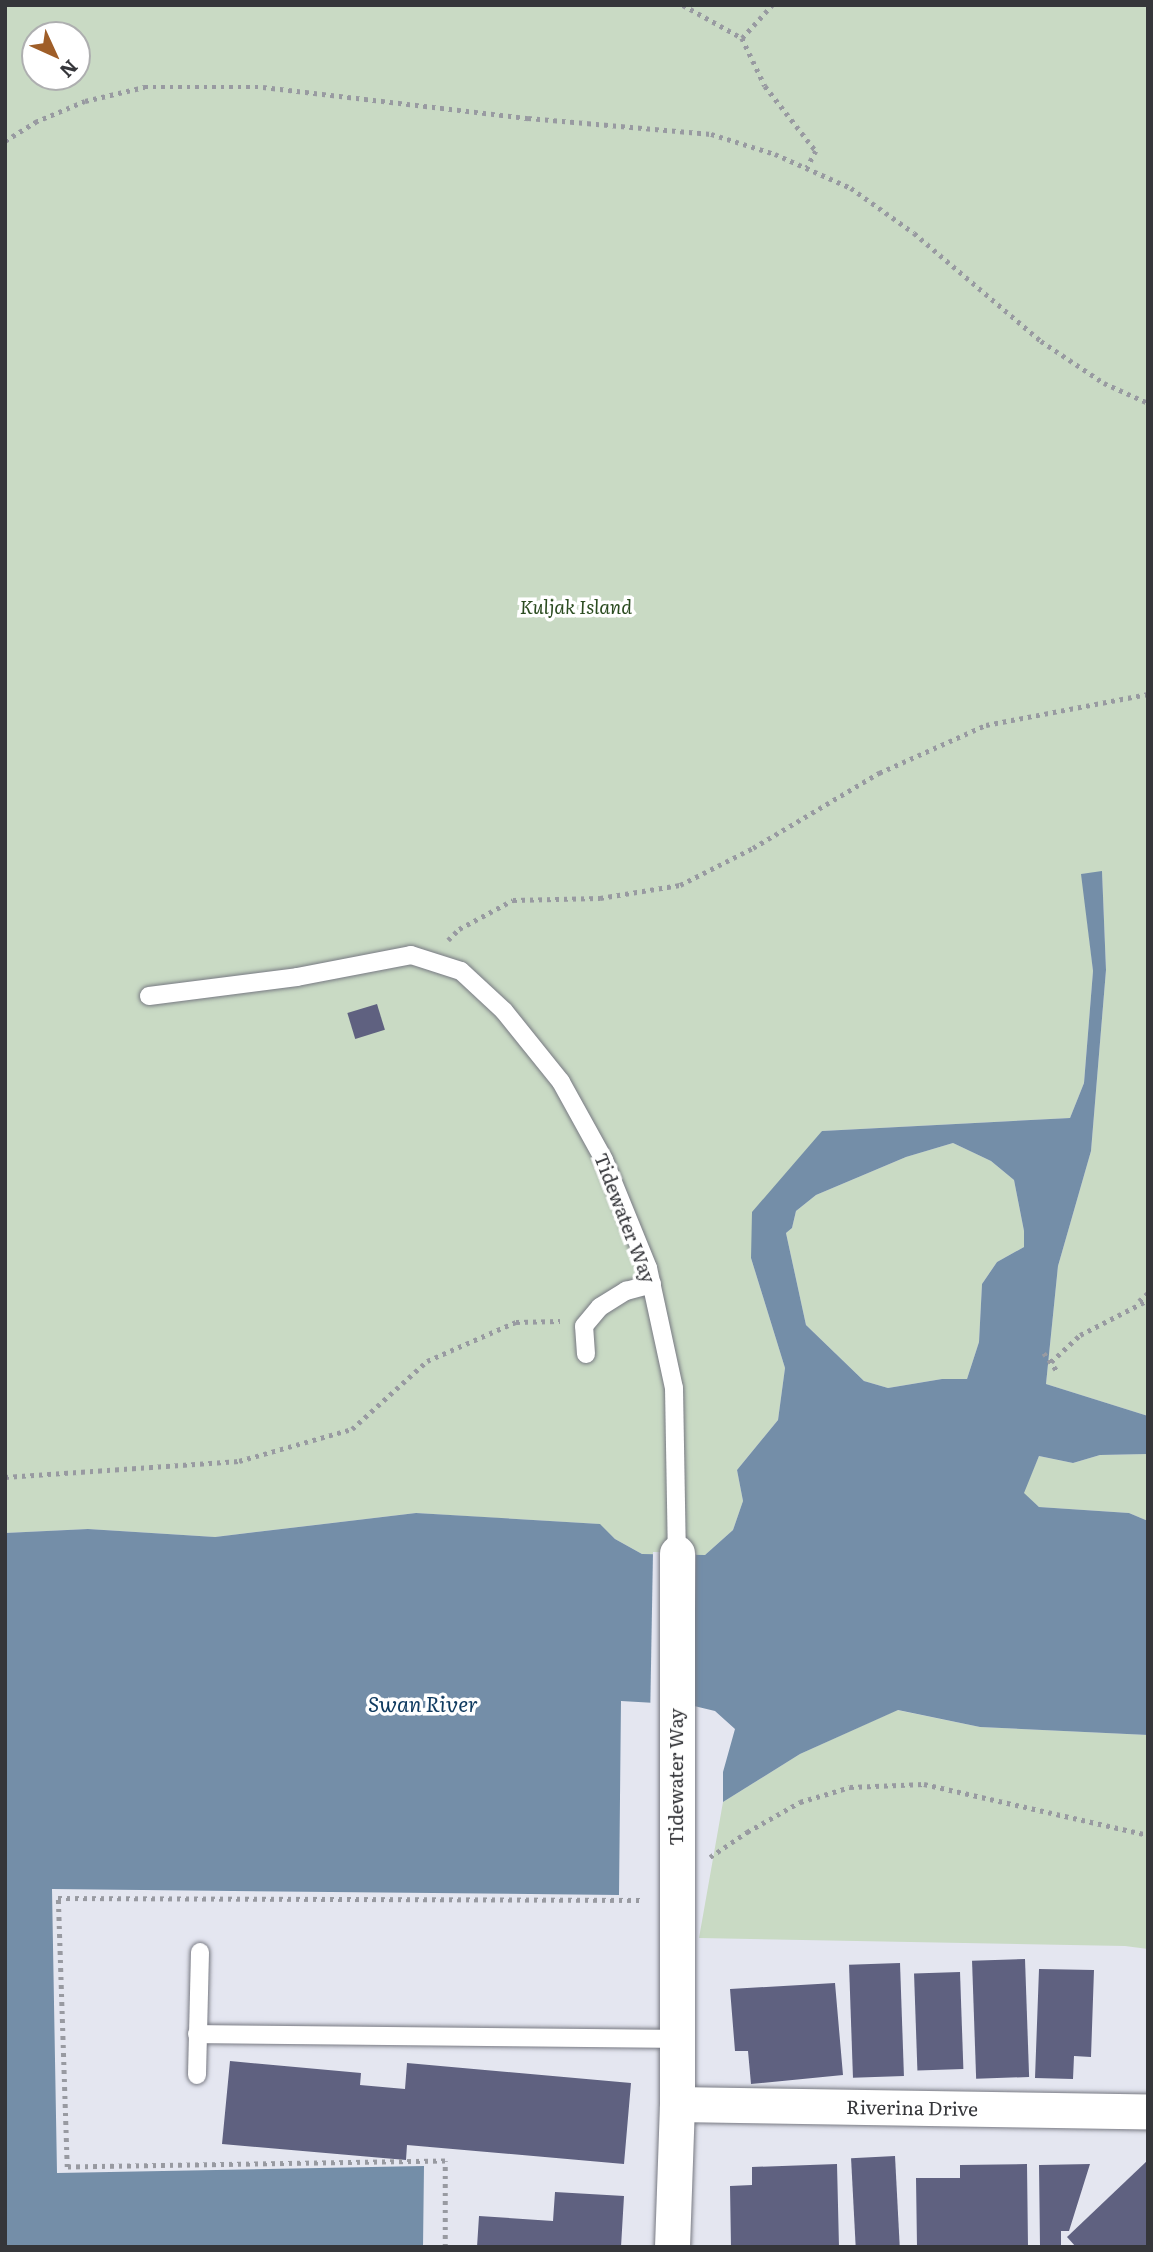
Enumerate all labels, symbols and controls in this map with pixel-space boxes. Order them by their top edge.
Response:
north arrow [21,21,91,91]
text: N [54,54,85,85]
park label: Kuljak Island [520,596,632,618]
street label: Tidewater Way [590,1150,660,1286]
water label: Swan River [368,1690,478,1716]
street label: Tidewater Way [665,1708,687,1846]
street label: Riverina Drive [846,2095,978,2121]

